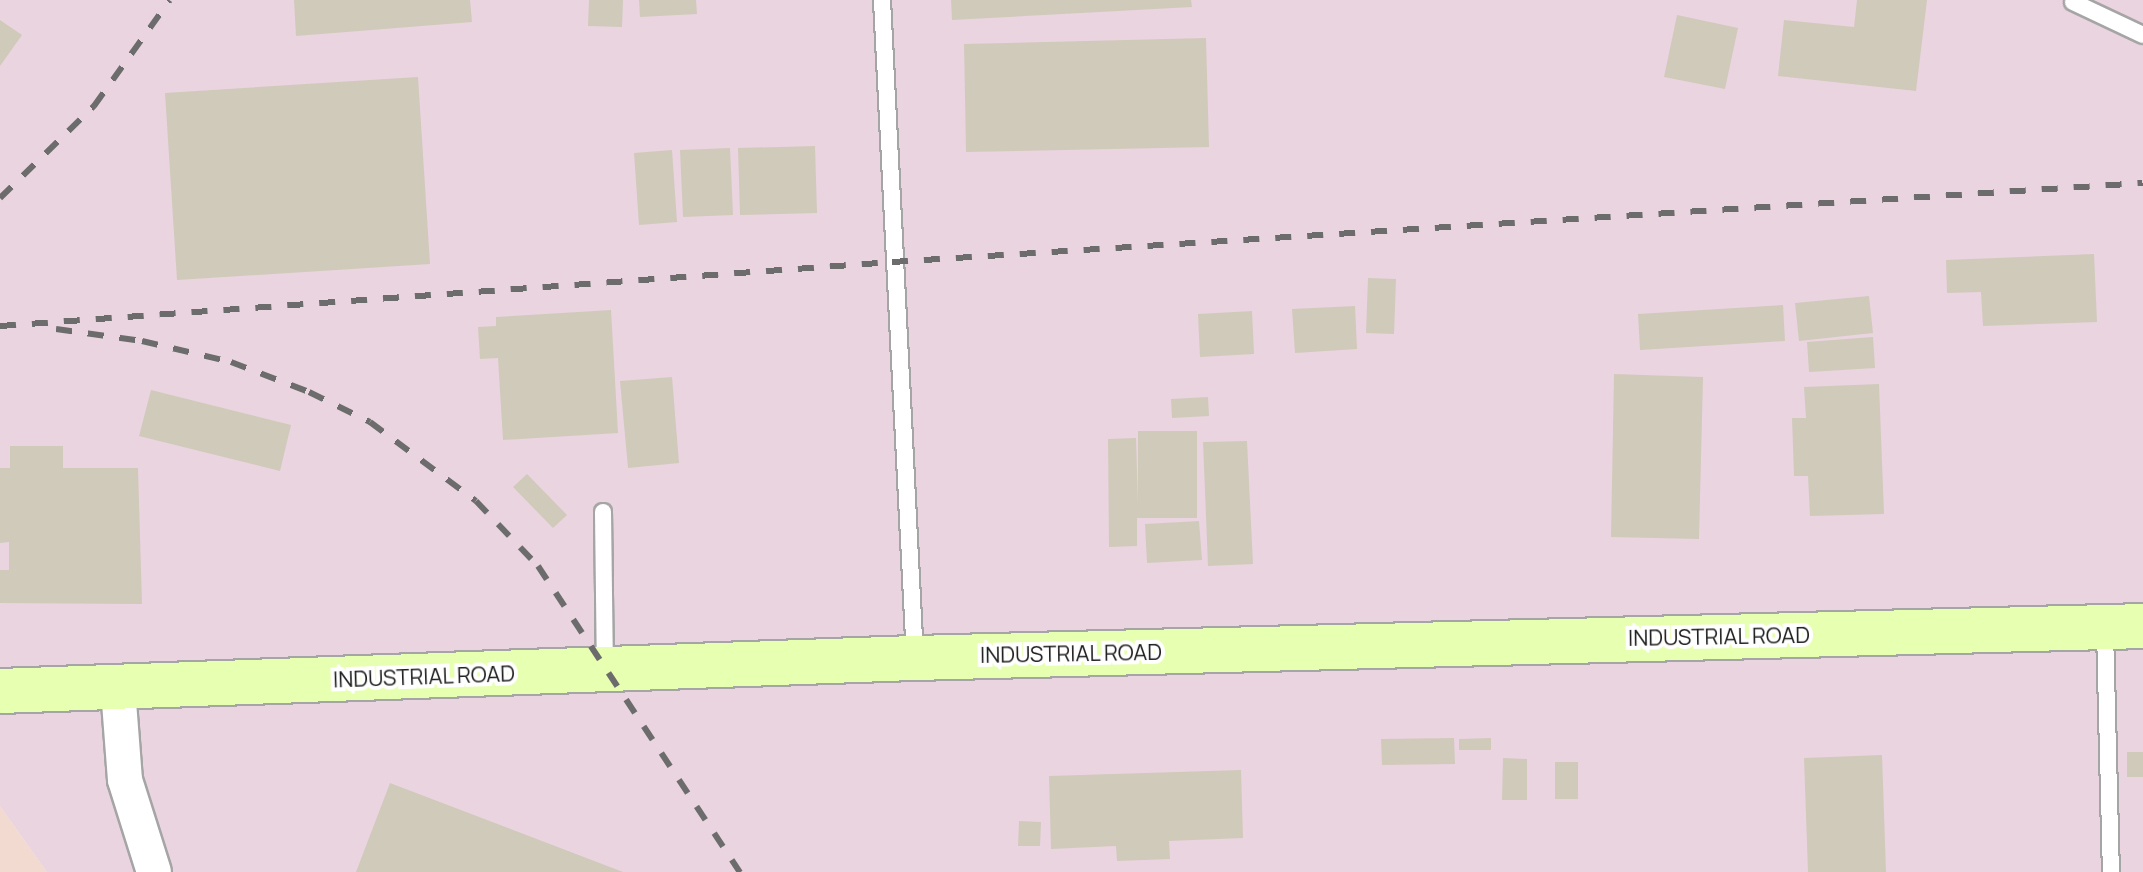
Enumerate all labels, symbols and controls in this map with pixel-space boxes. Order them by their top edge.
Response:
street label: INDUSTRIAL ROAD [1627,622,1811,652]
street label: INDUSTRIAL ROAD [979,639,1163,669]
street label: INDUSTRIAL ROAD [332,661,516,693]

